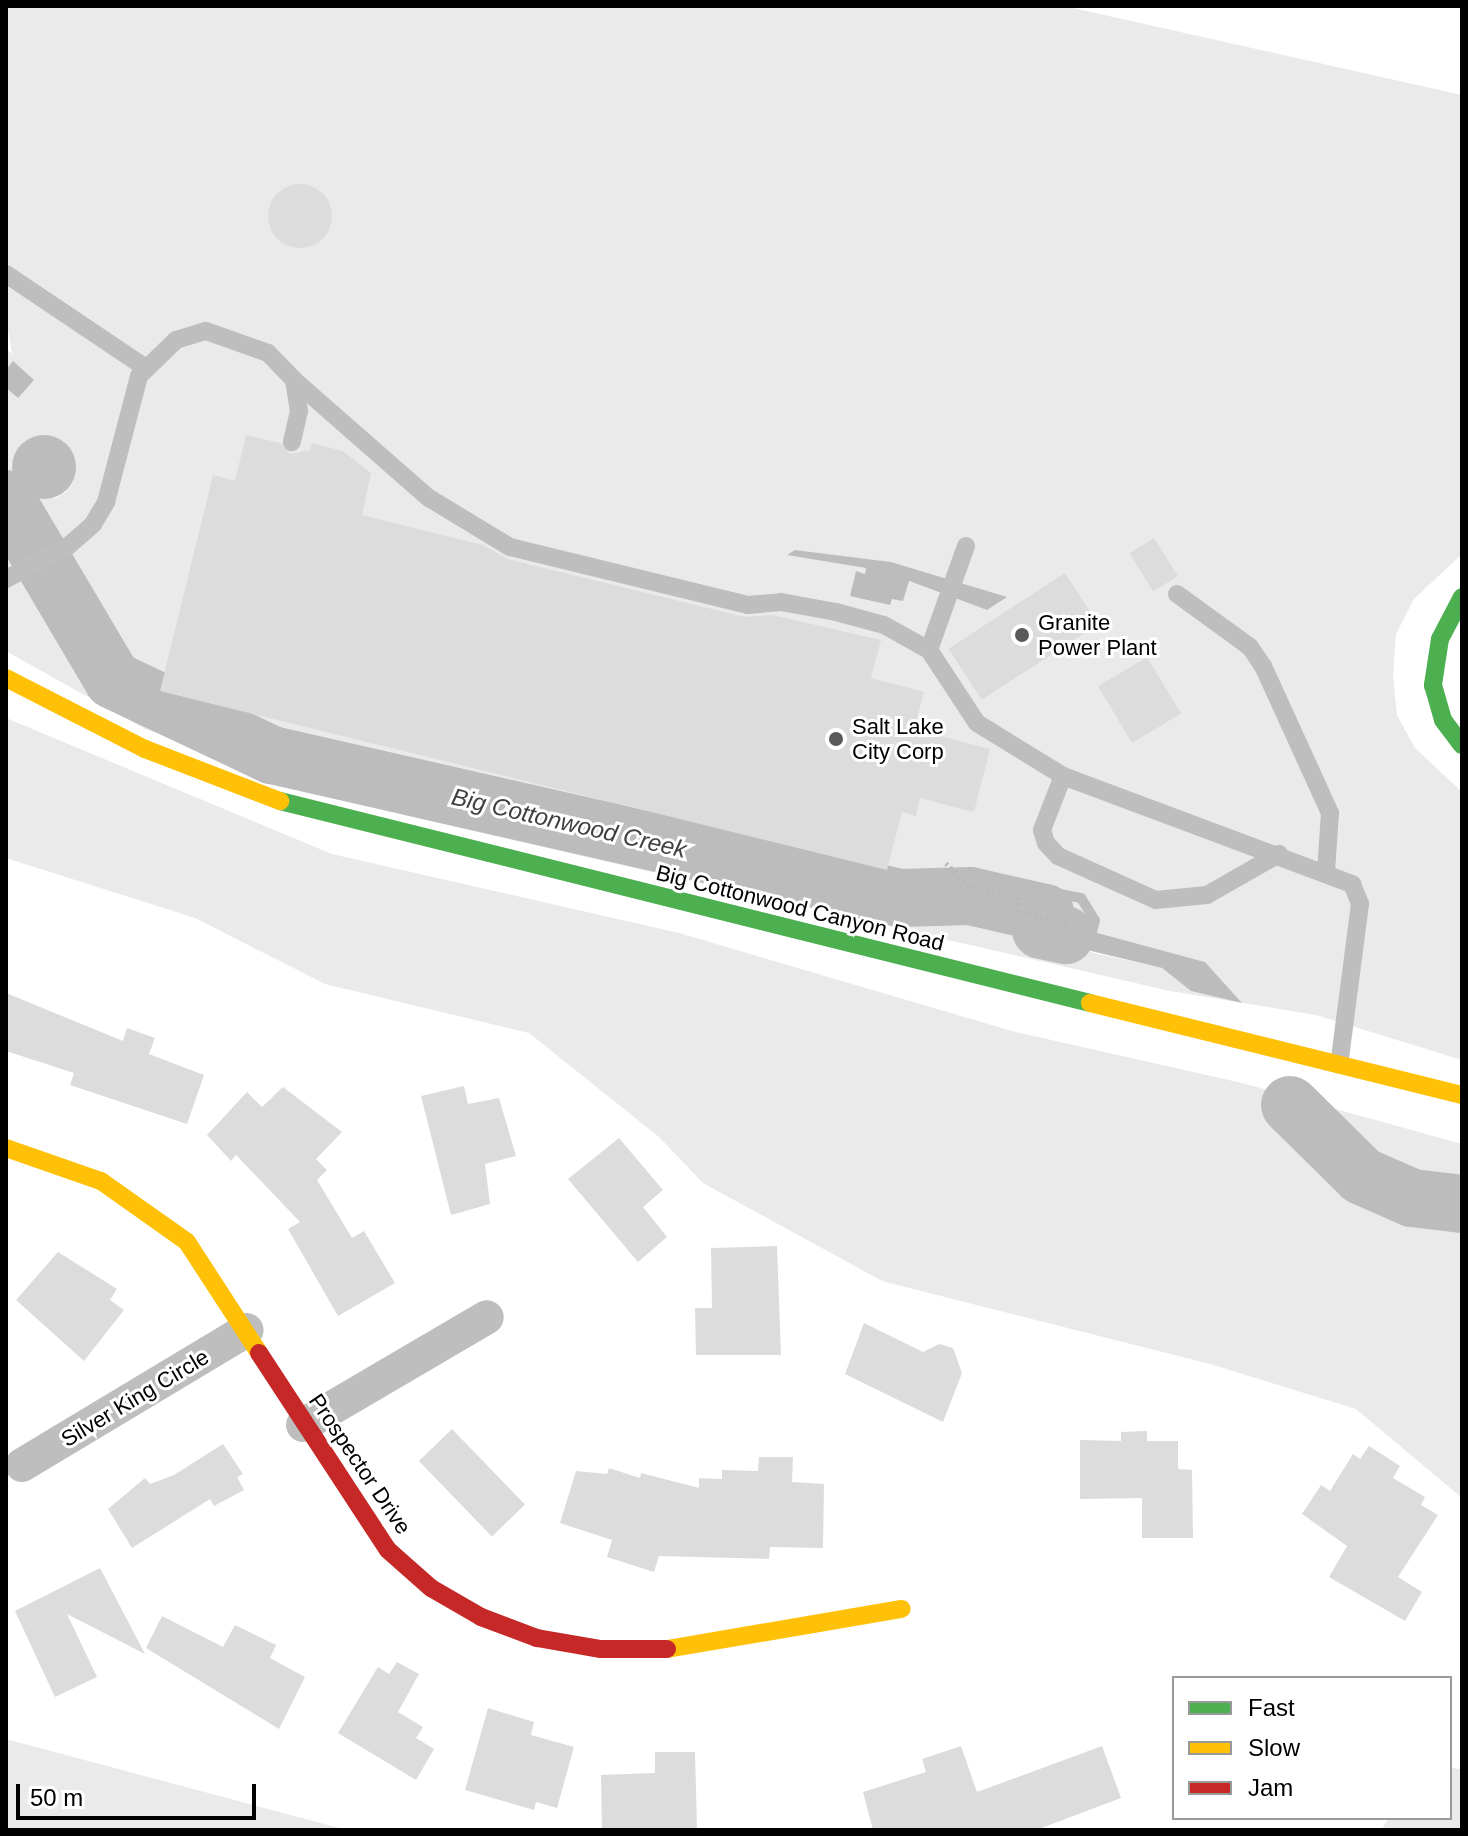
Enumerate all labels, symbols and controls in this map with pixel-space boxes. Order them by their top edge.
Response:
place label: Granite Power Plant [1038,609,1157,660]
marker: Granite Power Plant [1013,626,1031,644]
place label: Salt Lake City Corp [852,713,944,764]
marker: Salt Lake City Corp [827,730,845,748]
water label: Big Cottonwood Creek [449,782,689,864]
street label: Big Cottonwood Canyon Road [653,859,947,957]
street label: Silver King Circle [56,1344,214,1452]
street label: Prospector Drive [303,1389,417,1539]
legend [1172,1676,1452,1820]
text: Fast [1248,1694,1295,1721]
text: Slow [1248,1734,1300,1761]
scale bar [20,1768,260,1818]
text: Jam [1248,1774,1293,1801]
text: 50 m [30,1784,83,1811]

